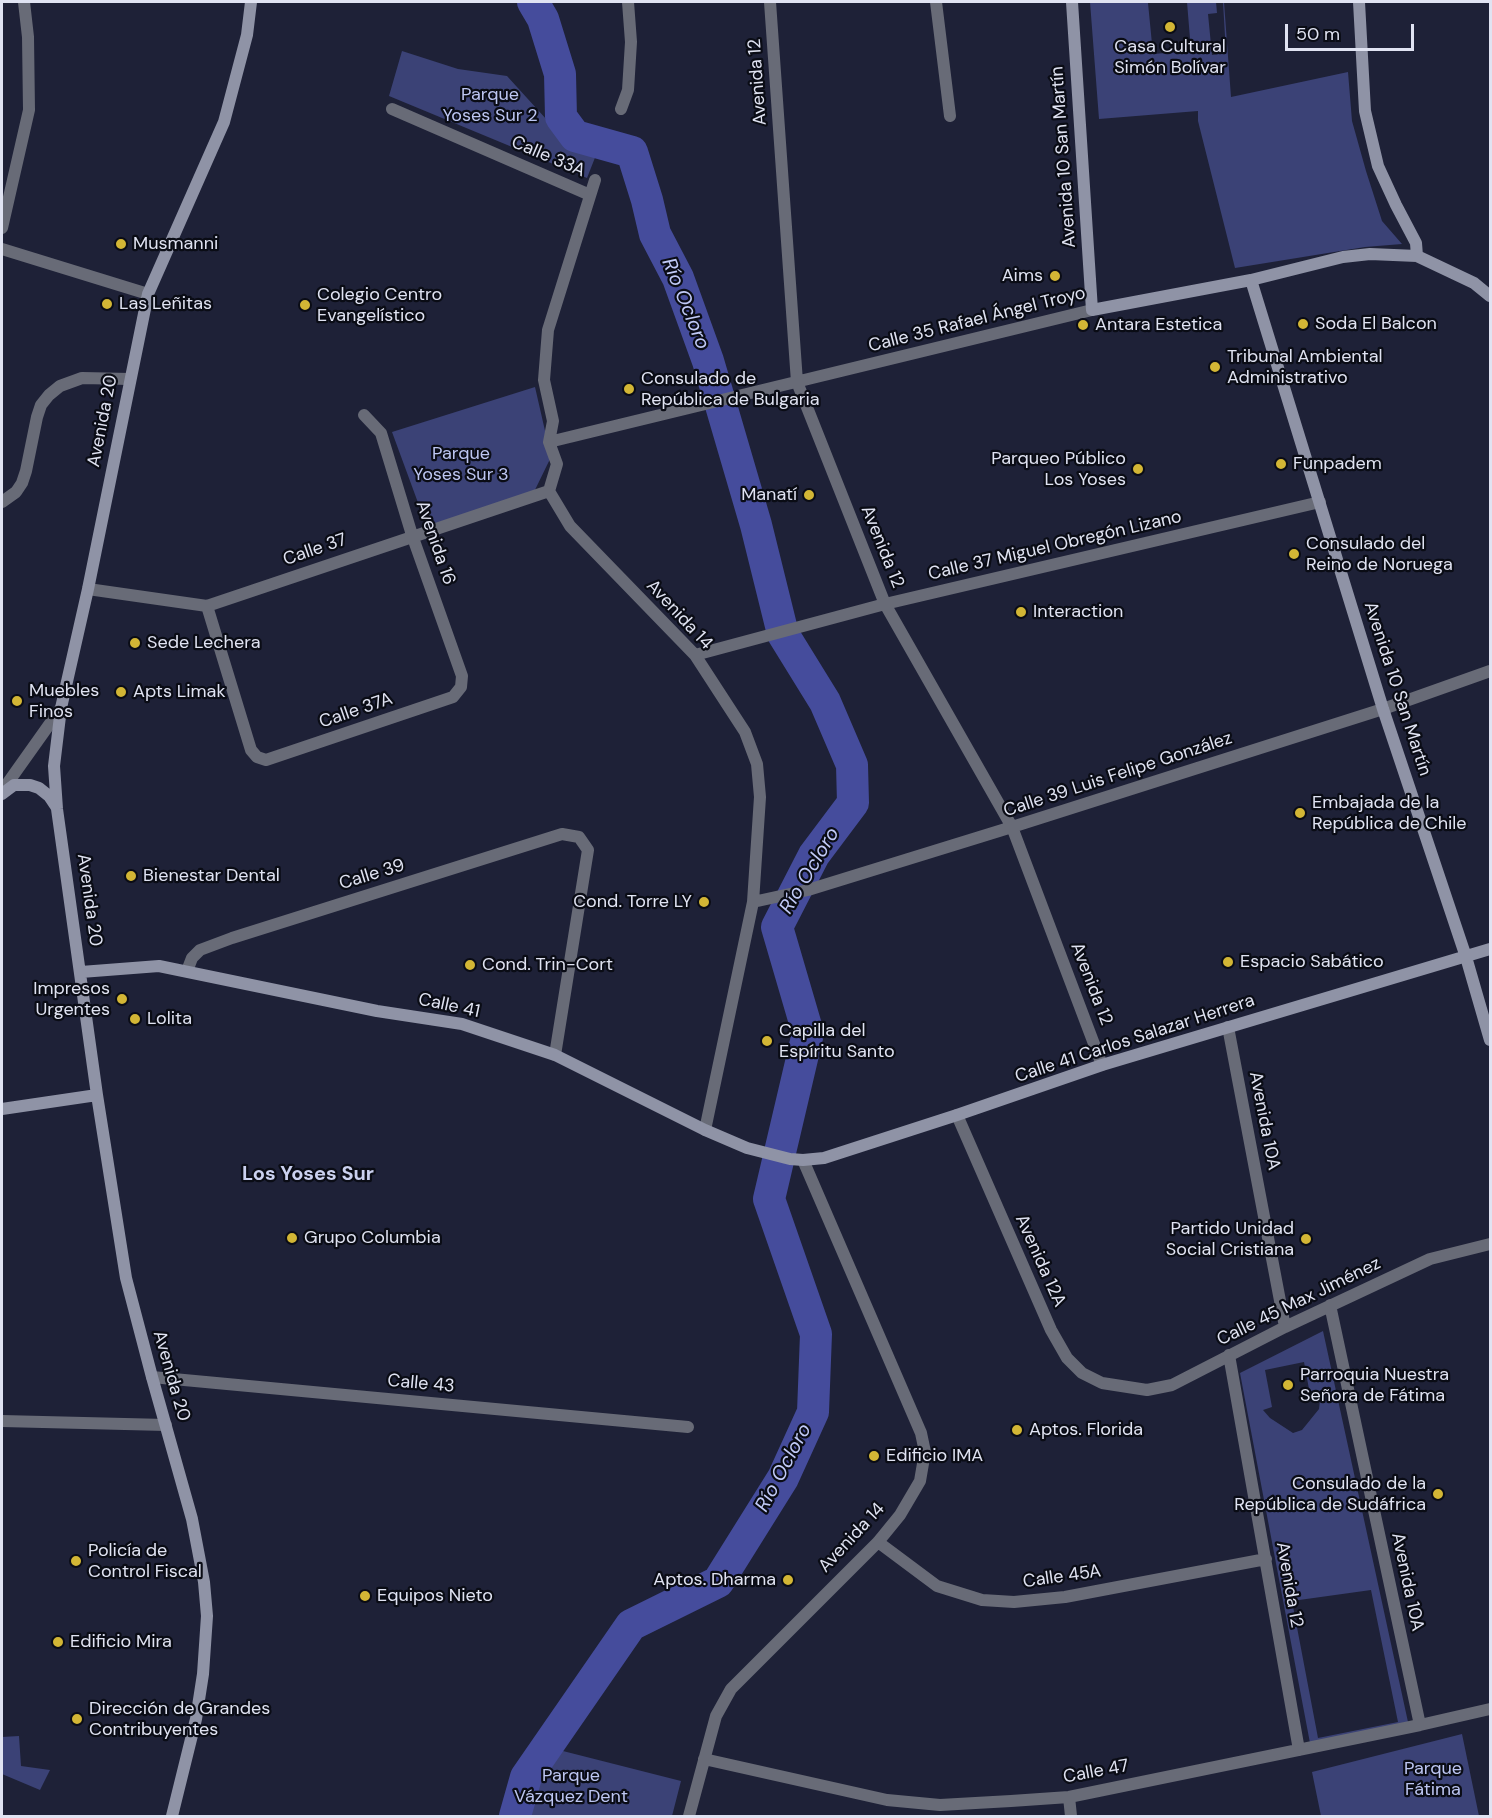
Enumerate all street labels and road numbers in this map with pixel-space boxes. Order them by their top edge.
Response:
street label: Avenida 12 [744,38,772,126]
street label: Avenida 10 San Martín [1047,66,1081,248]
street label: Calle 33A [508,132,588,182]
street label: Calle 35 Rafael Ángel Troyo [866,283,1088,357]
street label: Avenida 20 [83,373,123,469]
street label: Avenida 16 [411,498,459,588]
street label: Avenida 12 [856,503,908,591]
street label: Calle 37 Miguel Obregón Lizano [926,506,1184,586]
street label: Calle 37 [280,529,350,571]
street label: Avenida 14 [641,576,717,654]
street label: Avenida 10 San Martín [1359,599,1435,779]
street label: Calle 37A [317,688,395,734]
street label: Calle 39 Luis Felipe González [1001,728,1235,822]
street label: Avenida 20 [72,852,106,948]
street label: Calle 39 [337,855,407,895]
street label: Avenida 12 [1065,940,1117,1028]
street label: Calle 41 [416,989,482,1023]
street label: Calle 41 Carlos Salazar Herrera [1012,990,1258,1088]
street label: Avenida 10A [1244,1070,1284,1172]
street label: Avenida 12A [1010,1212,1070,1310]
street label: Calle 45 Max Jiménez [1214,1253,1384,1351]
street label: Avenida 20 [148,1328,194,1424]
street label: Calle 43 [387,1370,455,1398]
street label: Avenida 14 [814,1499,890,1577]
street label: Avenida 10A [1386,1531,1428,1633]
street label: Avenida 12 [1271,1540,1307,1630]
street label: Calle 45A [1021,1561,1103,1593]
street label: Calle 47 [1061,1756,1131,1788]

